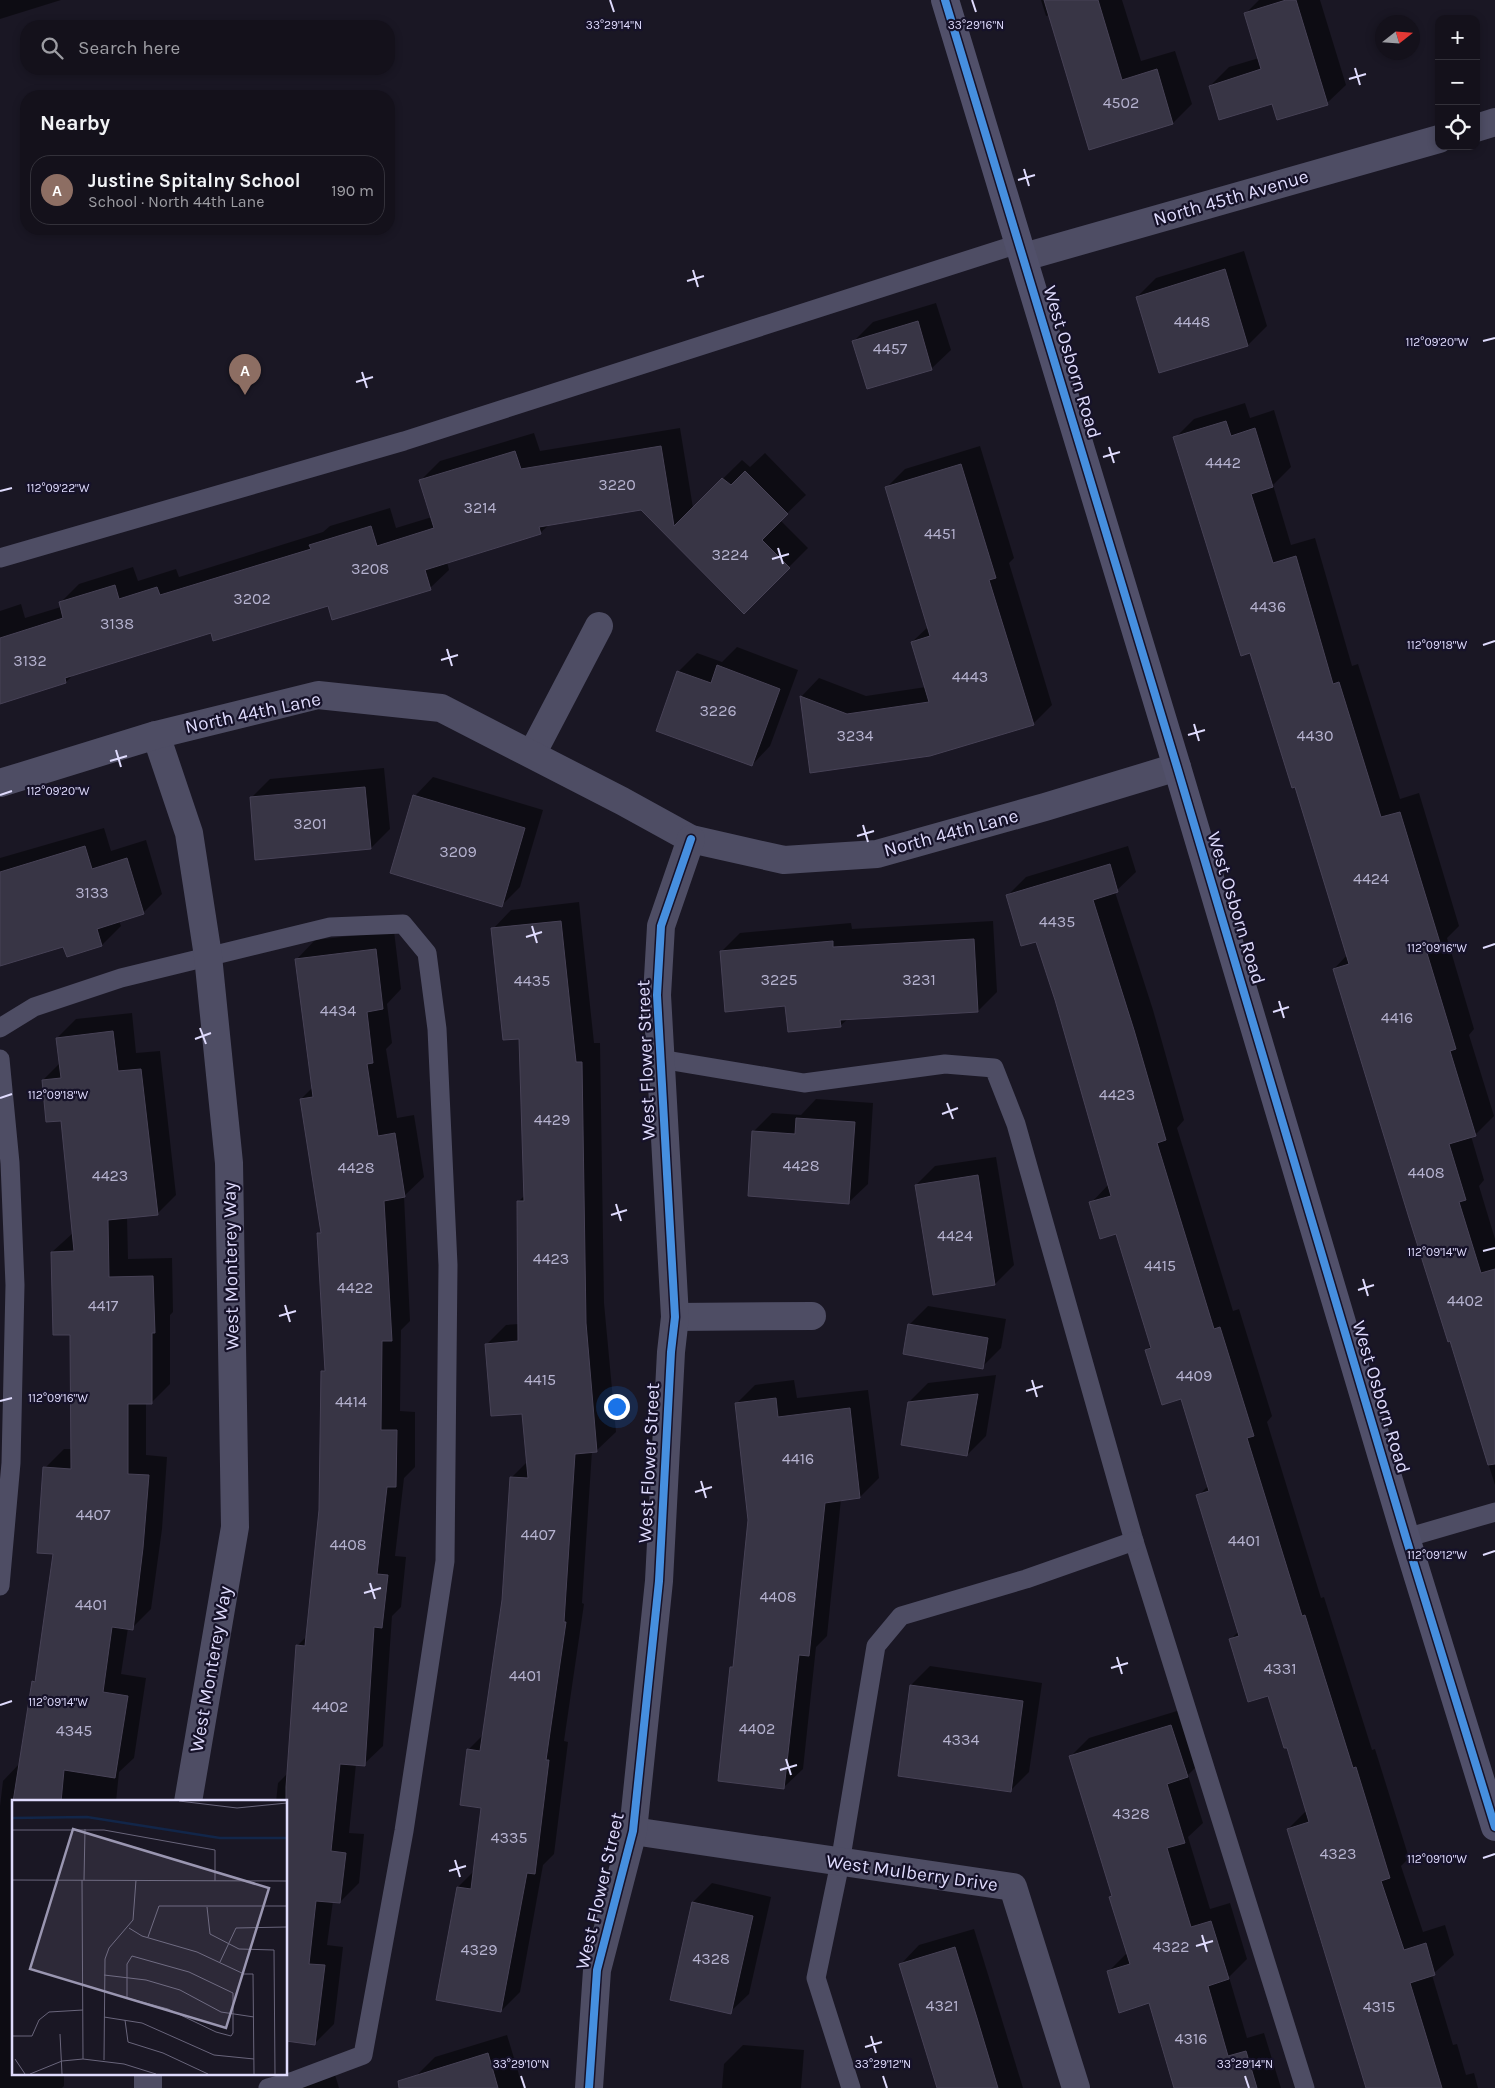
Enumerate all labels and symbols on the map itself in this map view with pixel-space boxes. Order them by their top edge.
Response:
north arrow [1375,15,1420,60]
text: 33°29'14"N [586,18,642,32]
text: 33°29'16"N [948,18,1004,32]
house number: 4502 [1103,93,1139,112]
street label: North 45th Avenue [1151,165,1311,231]
street label: West Osborn Road [1038,283,1106,441]
house number: 4448 [1174,312,1210,331]
text: 112°09'20"W [1405,335,1469,349]
house number: 4457 [873,339,908,358]
pin: A [229,354,261,395]
house number: 4442 [1205,453,1241,472]
house number: 3220 [598,475,636,494]
text: 112°09'22"W [27,481,90,495]
house number: 3214 [464,498,497,517]
house number: 4451 [924,524,956,543]
house number: 3224 [712,545,749,564]
house number: 3208 [351,559,389,578]
house number: 3202 [233,589,271,608]
house number: 4436 [1250,597,1286,616]
house number: 3138 [100,614,134,633]
text: 112°09'18"W [1407,638,1467,652]
house number: 3132 [13,651,47,670]
house number: 4443 [952,667,988,686]
street label: North 44th Lane [183,688,323,738]
house number: 3226 [699,701,737,720]
house number: 3234 [836,726,874,745]
house number: 4430 [1297,726,1333,745]
text: 112°09'20"W [26,784,90,798]
street label: North 44th Lane [881,804,1021,862]
house number: 3201 [293,814,327,833]
street label: West Osborn Road [1202,829,1270,987]
house number: 3209 [439,842,477,861]
house number: 4424 [1353,869,1389,888]
house number: 3133 [75,883,109,902]
house number: 4435 [1039,912,1075,931]
text: 112°09'16"W [1407,941,1467,955]
house number: 3225 [760,970,798,989]
house number: 3231 [902,970,936,989]
house number: 4435 [514,971,550,990]
street label: West Flower Street [632,979,660,1141]
house number: 4434 [320,1001,356,1020]
house number: 4416 [1381,1008,1413,1027]
house number: 4423 [1099,1085,1135,1104]
text: 112°09'18"W [28,1088,88,1102]
house number: 4429 [534,1110,570,1129]
house number: 4428 [783,1156,819,1175]
house number: 4428 [338,1158,374,1177]
house number: 4408 [1407,1163,1445,1182]
house number: 4423 [92,1166,128,1185]
street label: West Monterey Way [219,1182,243,1350]
house number: 4424 [937,1226,973,1245]
text: 112°09'14"W [1407,1245,1467,1259]
house number: 4423 [533,1249,569,1268]
house number: 4415 [1144,1256,1176,1275]
house number: 4422 [337,1278,373,1297]
house number: 4402 [1447,1291,1483,1310]
house number: 4417 [88,1296,119,1315]
street label: West Osborn Road [1347,1318,1415,1476]
house number: 4409 [1176,1366,1212,1385]
house number: 4415 [524,1370,556,1389]
street label: West Flower Street [634,1382,664,1544]
text: 112°09'16"W [28,1391,88,1405]
house number: 4414 [335,1392,367,1411]
your location [604,1394,630,1420]
house number: 4416 [782,1449,814,1468]
house number: 4407 [76,1505,111,1524]
house number: 4407 [521,1525,556,1544]
house number: 4401 [1228,1531,1260,1550]
house number: 4408 [329,1535,367,1554]
text: 112°09'12"W [1407,1548,1467,1562]
street label: West Monterey Way [186,1584,236,1754]
house number: 4408 [759,1587,797,1606]
house number: 4401 [75,1595,107,1614]
house number: 4331 [1263,1659,1297,1678]
house number: 4401 [509,1666,541,1685]
text: 112°09'14"W [28,1695,88,1709]
house number: 4402 [312,1697,348,1716]
house number: 4402 [739,1719,775,1738]
house number: 4345 [56,1721,92,1740]
house number: 4334 [943,1730,979,1749]
inset map [12,1800,288,2076]
house number: 4328 [1112,1804,1150,1823]
street label: West Flower Street [571,1810,629,1972]
house number: 4335 [491,1828,527,1847]
house number: 4323 [1319,1844,1357,1863]
street label: West Mulberry Drive [825,1850,999,1896]
text: 112°09'10"W [1407,1852,1467,1866]
house number: 4322 [1153,1937,1189,1956]
house number: 4329 [461,1940,497,1959]
house number: 4328 [692,1949,730,1968]
house number: 4321 [926,1996,958,2015]
house number: 4315 [1363,1997,1395,2016]
house number: 4316 [1175,2029,1207,2048]
text: 33°29'10"N [493,2057,549,2071]
text: 33°29'12"N [855,2057,911,2071]
text: 33°29'14"N [1217,2057,1273,2071]

